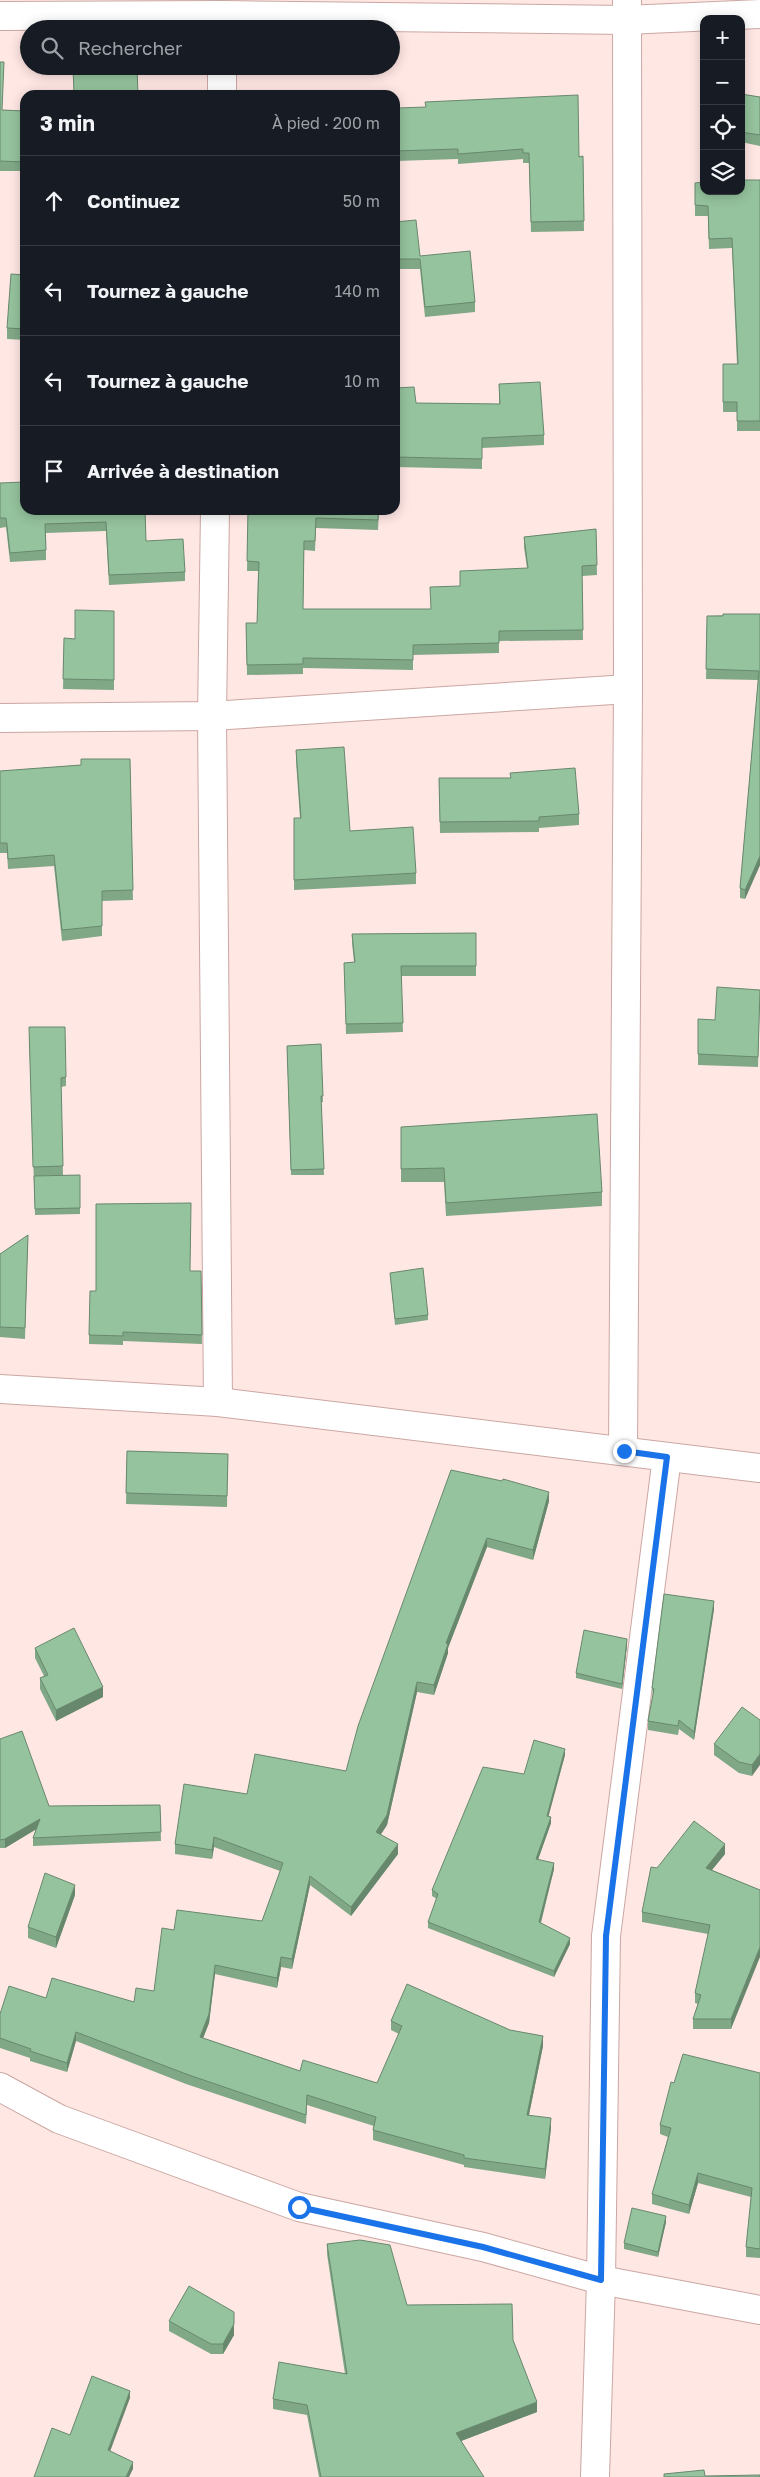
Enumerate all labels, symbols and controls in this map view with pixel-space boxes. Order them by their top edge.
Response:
map controls [700,15,745,195]
button: + [700,15,745,60]
search box [20,20,400,75]
icon: search [38,34,66,62]
text: Rechercher [78,36,183,59]
button: − [700,60,745,105]
button: locate [700,105,745,150]
text: 3 min [40,110,95,136]
text: À pied · 200 m [272,113,380,133]
button: layers [700,150,745,195]
icon: ahead [40,187,68,215]
text: Continuez [87,189,180,212]
text: 50 m [343,191,380,211]
icon: left [40,277,68,305]
text: Tournez à gauche [87,279,248,302]
text: 140 m [334,281,380,301]
icon: left [40,367,68,395]
text: Tournez à gauche [87,369,248,392]
text: 10 m [344,371,380,391]
icon: arrive [40,457,68,485]
text: Arrivée à destination [87,459,279,482]
route end [613,1440,636,1463]
route start [288,2196,311,2219]

